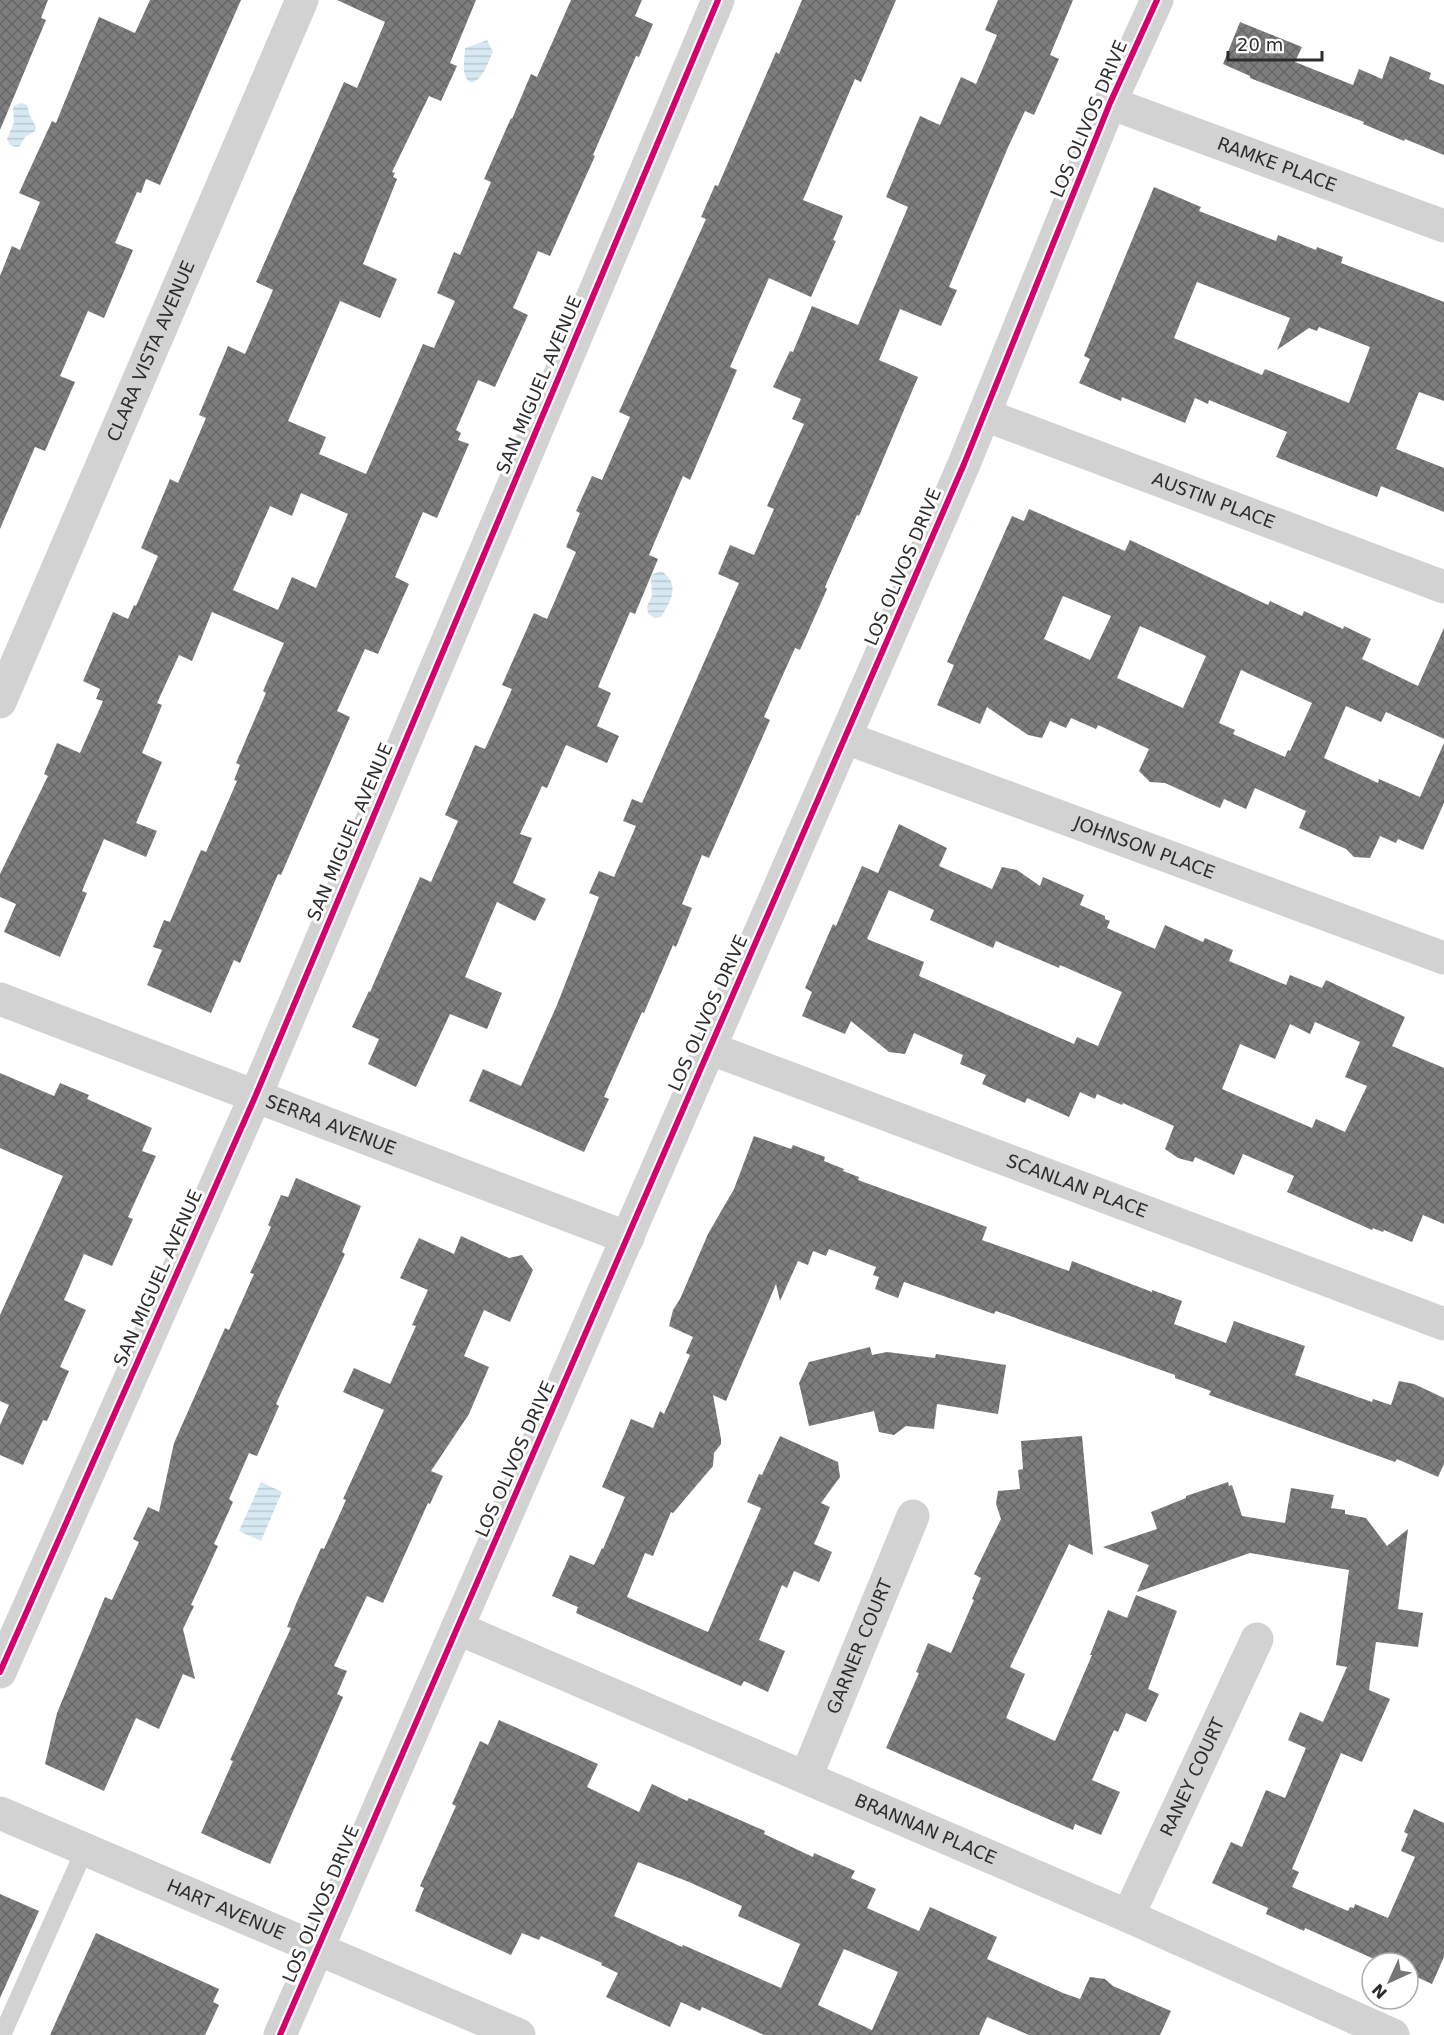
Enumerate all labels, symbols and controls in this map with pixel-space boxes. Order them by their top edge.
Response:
scale bar [1228,24,1322,62]
text: 20 m [1237,34,1283,55]
street label: LOS OLIVOS DRIVE [1046,37,1131,201]
street label: RAMKE PLACE [1215,132,1340,196]
street label: CLARA VISTA AVENUE [102,257,199,445]
street label: SAN MIGUEL AVENUE [492,293,586,477]
street label: AUSTIN PLACE [1149,468,1278,533]
street label: LOS OLIVOS DRIVE [860,485,945,649]
street label: SAN MIGUEL AVENUE [303,740,397,924]
street label: JOHNSON PLACE [1070,811,1218,883]
street label: LOS OLIVOS DRIVE [664,931,751,1094]
street label: SERRA AVENUE [263,1090,399,1159]
street label: SCANLAN PLACE [1004,1150,1151,1222]
street label: SAN MIGUEL AVENUE [109,1186,206,1369]
street label: LOS OLIVOS DRIVE [471,1377,558,1540]
street label: GARNER COURT [822,1575,896,1717]
street label: RANEY COURT [1156,1714,1229,1839]
street label: BRANNAN PLACE [852,1789,1000,1868]
street label: LOS OLIVOS DRIVE [278,1822,363,1986]
street label: HART AVENUE [164,1875,289,1944]
north arrow [1360,1951,1420,2011]
text: N [1368,1980,1391,2003]

